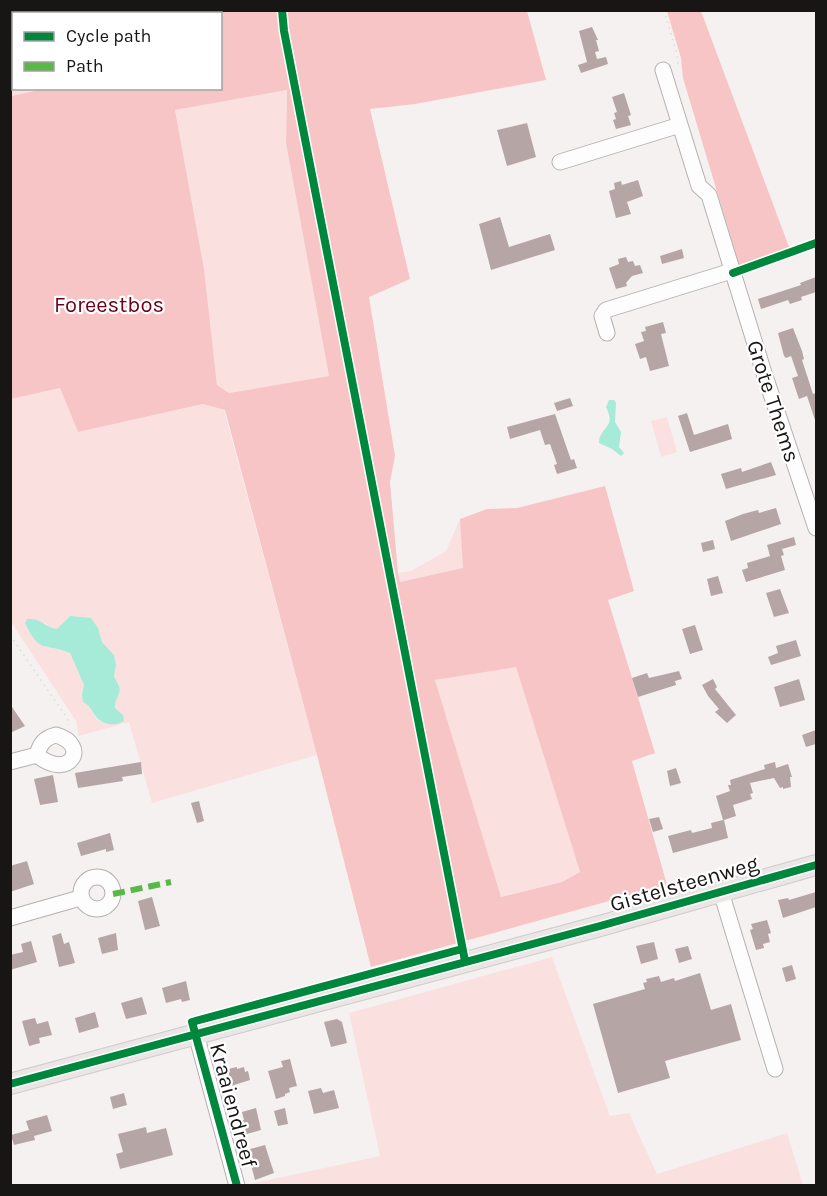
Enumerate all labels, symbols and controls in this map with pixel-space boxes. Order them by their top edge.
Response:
legend [12,12,222,90]
text: Cycle path [66,25,151,47]
text: Path [66,55,104,77]
park label: Foreestbos [54,292,164,318]
street label: Grote Thems [741,337,805,466]
street label: Gistelsteenweg [607,850,762,918]
street label: Kraaiendreef [204,1040,262,1171]

